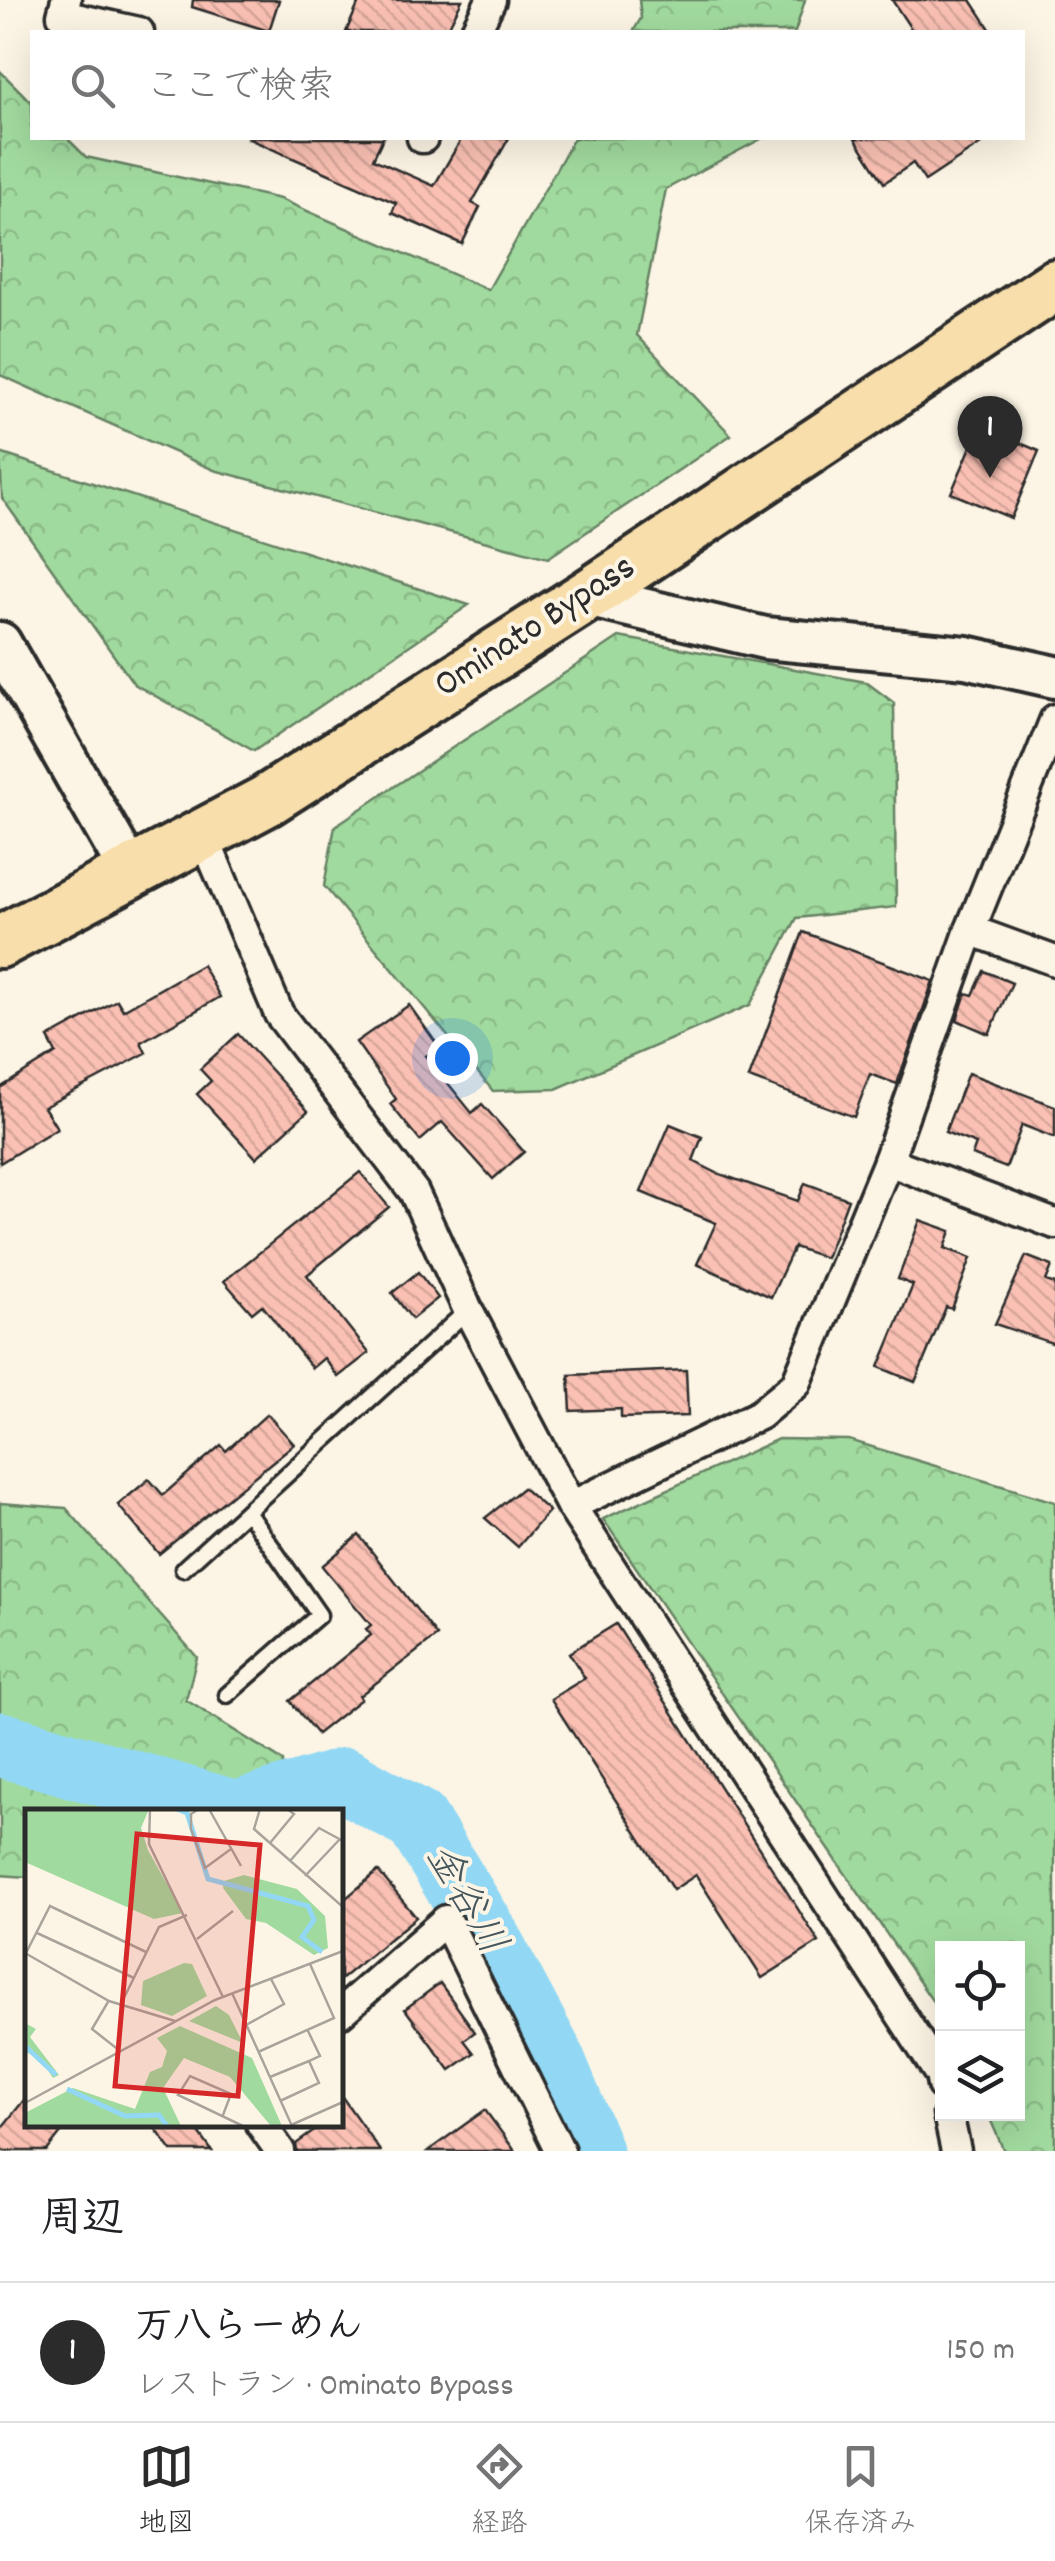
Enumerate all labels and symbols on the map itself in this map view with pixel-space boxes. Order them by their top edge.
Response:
pin: 1 [958,396,1022,478]
street label: Ominato Bypass [424,542,648,714]
your location [427,1033,478,1084]
inset map [25,1809,342,2126]
water label: 金谷川 [408,1835,518,1967]

